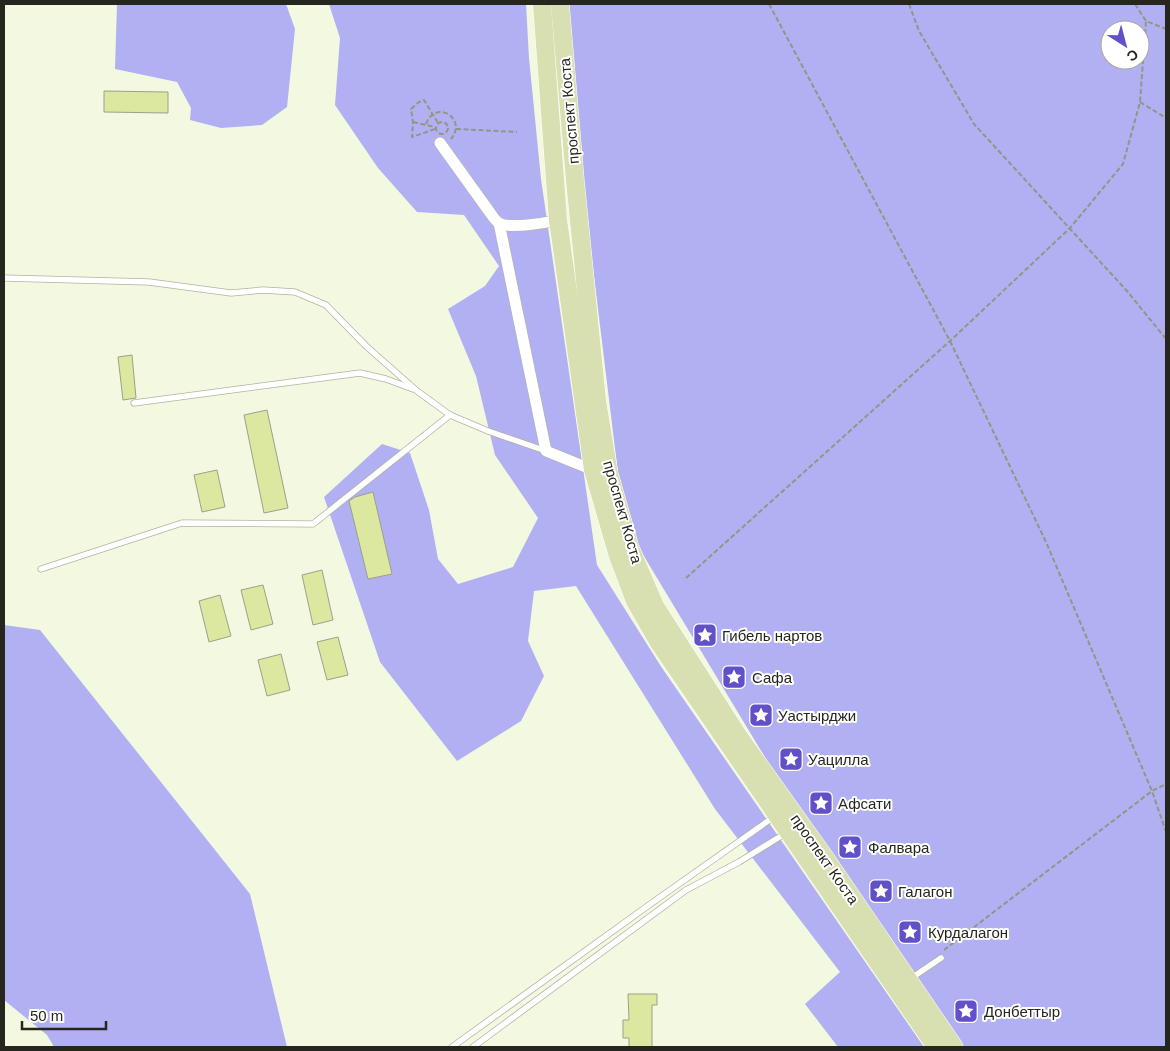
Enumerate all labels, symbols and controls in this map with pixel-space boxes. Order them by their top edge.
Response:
north arrow [1100,20,1150,70]
text: С [1124,46,1141,65]
street label: проспект Коста [556,57,582,165]
street label: проспект Коста [600,459,646,566]
place icon: Гибель нартов [692,622,718,648]
place label: Гибель нартов [722,627,822,644]
place icon: Сафа [721,664,747,690]
place label: Сафа [752,669,793,686]
place icon: Уастырджи [748,702,774,728]
place label: Уастырджи [778,707,856,724]
place icon: Уацилла [778,746,804,772]
place label: Уацилла [808,751,869,768]
place icon: Афсати [808,790,834,816]
place label: Афсати [838,795,891,812]
street label: проспект Коста [788,811,863,908]
place icon: Фалвара [837,834,863,860]
place label: Фалвара [868,839,930,856]
place icon: Галагон [868,878,894,904]
place label: Галагон [898,883,953,900]
place icon: Курдалагон [897,919,923,945]
place label: Курдалагон [928,924,1008,941]
scale bar [22,998,106,1030]
place icon: Донбеттыр [953,998,979,1024]
place label: Донбеттыр [984,1003,1060,1020]
text: 50 m [30,1007,63,1024]

